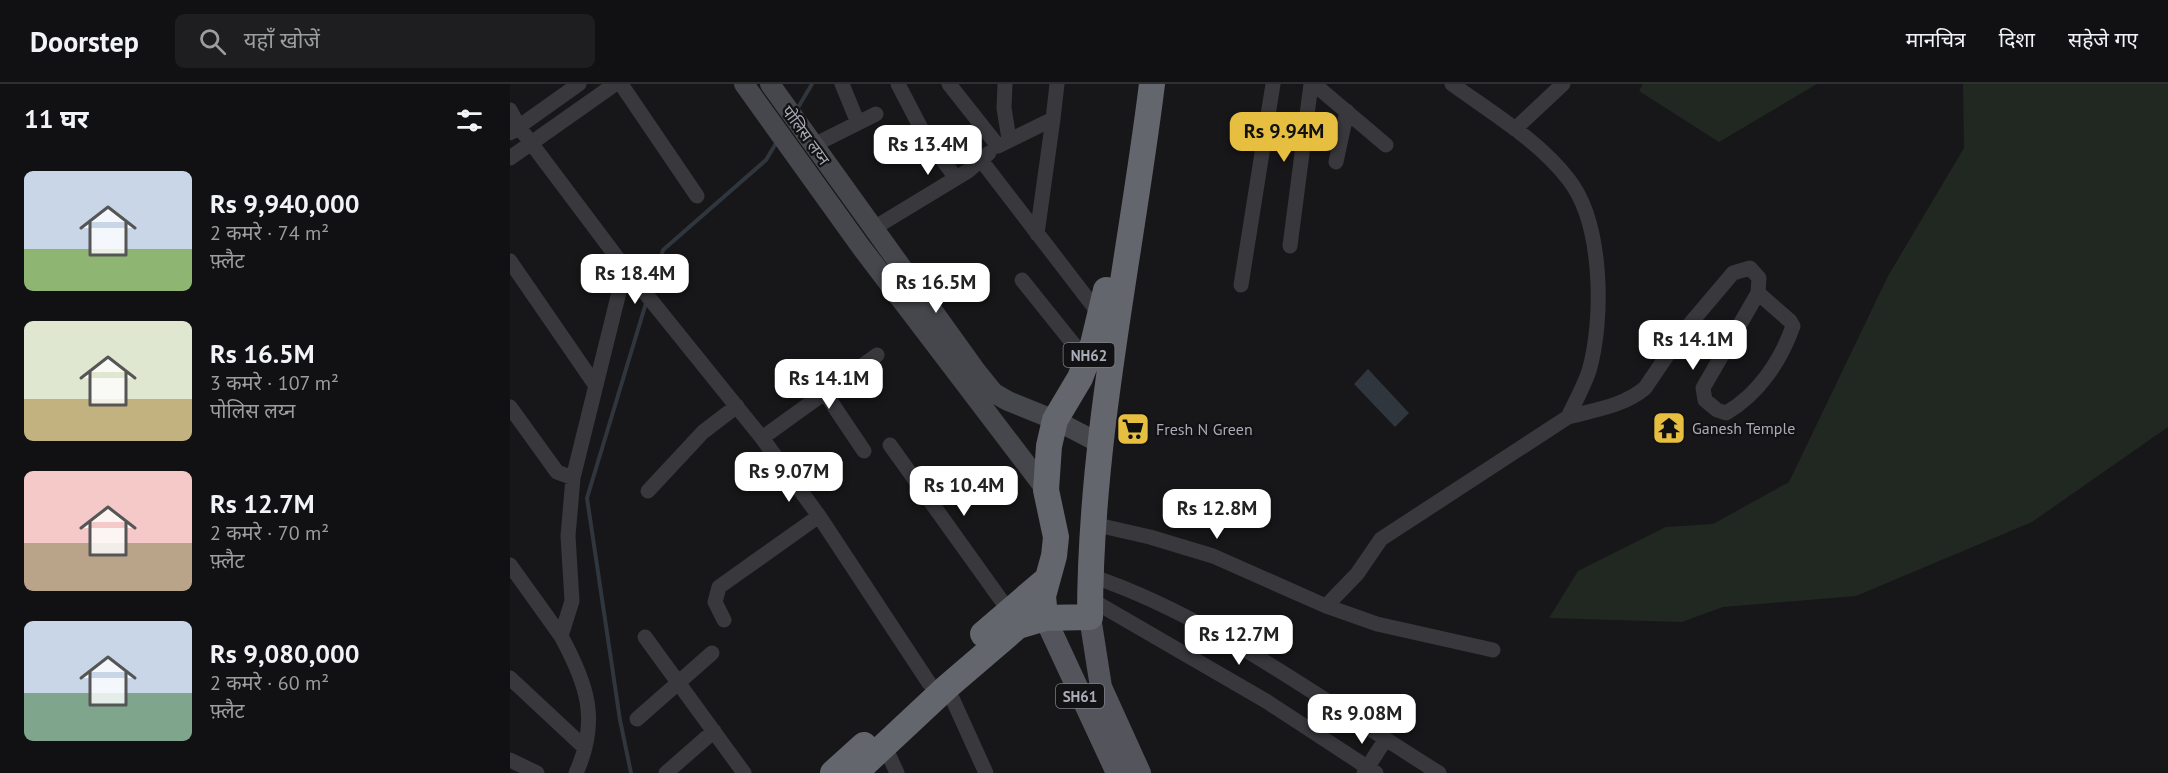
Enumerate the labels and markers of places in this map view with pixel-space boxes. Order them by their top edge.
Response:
pin: Rs 9.94M [1222,112,1346,163]
pin: Rs 13.4M [866,125,990,176]
pin: Rs 18.4M [573,254,697,305]
pin: Rs 16.5M [874,263,998,314]
pin: Rs 14.1M [1631,320,1755,371]
pin: Rs 14.1M [767,359,891,410]
temple icon: Ganesh Temple [1651,410,1687,446]
supermarket icon: Fresh N Green [1115,411,1151,447]
place label: Ganesh Temple [1692,418,1795,438]
place label: Fresh N Green [1156,419,1253,439]
pin: Rs 9.07M [727,452,851,503]
pin: Rs 10.4M [902,466,1026,517]
pin: Rs 12.8M [1155,489,1279,540]
pin: Rs 12.7M [1177,615,1301,666]
pin: Rs 9.08M [1300,694,1424,745]

